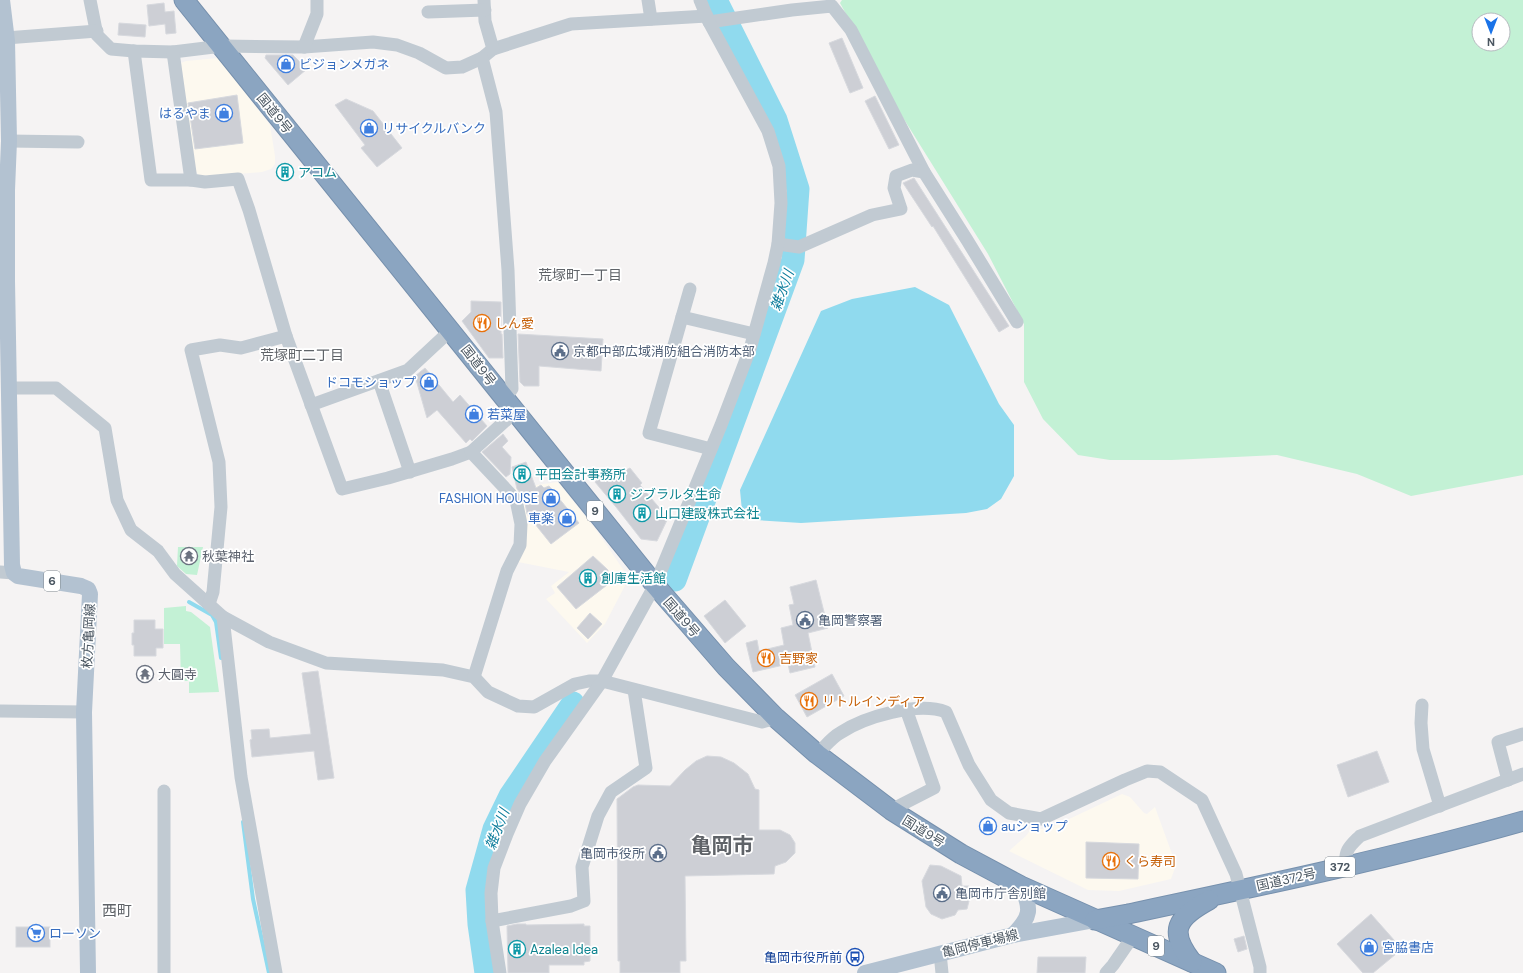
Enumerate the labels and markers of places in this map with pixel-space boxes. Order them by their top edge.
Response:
shop icon: ビジョンメガネ [276,54,296,74]
place label: ビジョンメガネ [299,56,390,73]
shop icon: はるやま [214,103,234,123]
place label: はるやま [159,105,211,122]
shop icon: リサイクルバンク [359,118,379,138]
place label: リサイクルバンク [382,120,486,137]
building icon: アコム [275,162,295,182]
place label: アコム [298,164,337,181]
restaurant icon: しん愛 [472,313,492,333]
place label: しん愛 [495,315,534,332]
public building icon: 京都中部広域消防組合消防本部 [550,341,570,361]
place label: 京都中部広域消防組合消防本部 [573,343,755,360]
shop icon: ドコモショップ [419,372,439,392]
place label: ドコモショップ [325,374,416,391]
shop icon: 若菜屋 [464,404,484,424]
place label: 若菜屋 [487,406,526,423]
building icon: 平田会計事務所 [512,464,532,484]
place label: 平田会計事務所 [535,466,626,483]
building icon: ジブラルタ生命 [607,484,627,504]
place label: ジブラルタ生命 [630,486,721,503]
shop icon: FASHION HOUSE [541,488,561,508]
place label: FASHION HOUSE [439,490,538,507]
building icon: 山口建設株式会社 [632,503,652,523]
place label: 山口建設株式会社 [655,505,759,522]
shop icon: 車楽 [557,508,577,528]
place label: 車楽 [528,510,554,527]
temple icon: 秋葉神社 [179,546,199,566]
place label: 秋葉神社 [202,548,254,565]
building icon: 創庫生活館 [578,568,598,588]
place label: 創庫生活館 [601,570,666,587]
public building icon: 亀岡警察署 [795,610,815,630]
place label: 亀岡警察署 [818,612,883,629]
restaurant icon: 吉野家 [756,648,776,668]
place label: 吉野家 [779,650,818,667]
temple icon: 大圓寺 [135,664,155,684]
place label: 大圓寺 [158,666,197,683]
restaurant icon: リトルインディア [799,691,819,711]
place label: リトルインディア [822,693,925,710]
shop icon: auショップ [978,816,998,836]
place label: auショップ [1001,818,1068,835]
public building icon: 亀岡市役所 [648,843,668,863]
place label: 亀岡市役所 [580,845,645,862]
restaurant icon: くら寿司 [1101,851,1121,871]
place label: くら寿司 [1124,853,1176,870]
public building icon: 亀岡市庁舎別館 [932,883,952,903]
place label: 亀岡市庁舎別館 [955,885,1046,902]
supermarket icon: ローソン [26,923,46,943]
place label: ローソン [49,925,101,942]
shop icon: 宮脇書店 [1359,937,1379,957]
building icon: Azalea Idea [507,939,527,959]
place label: 宮脇書店 [1382,939,1434,956]
place label: Azalea Idea [530,941,598,958]
bus stop icon: 亀岡市役所前 [845,947,865,967]
place label: 亀岡市役所前 [764,949,842,966]

